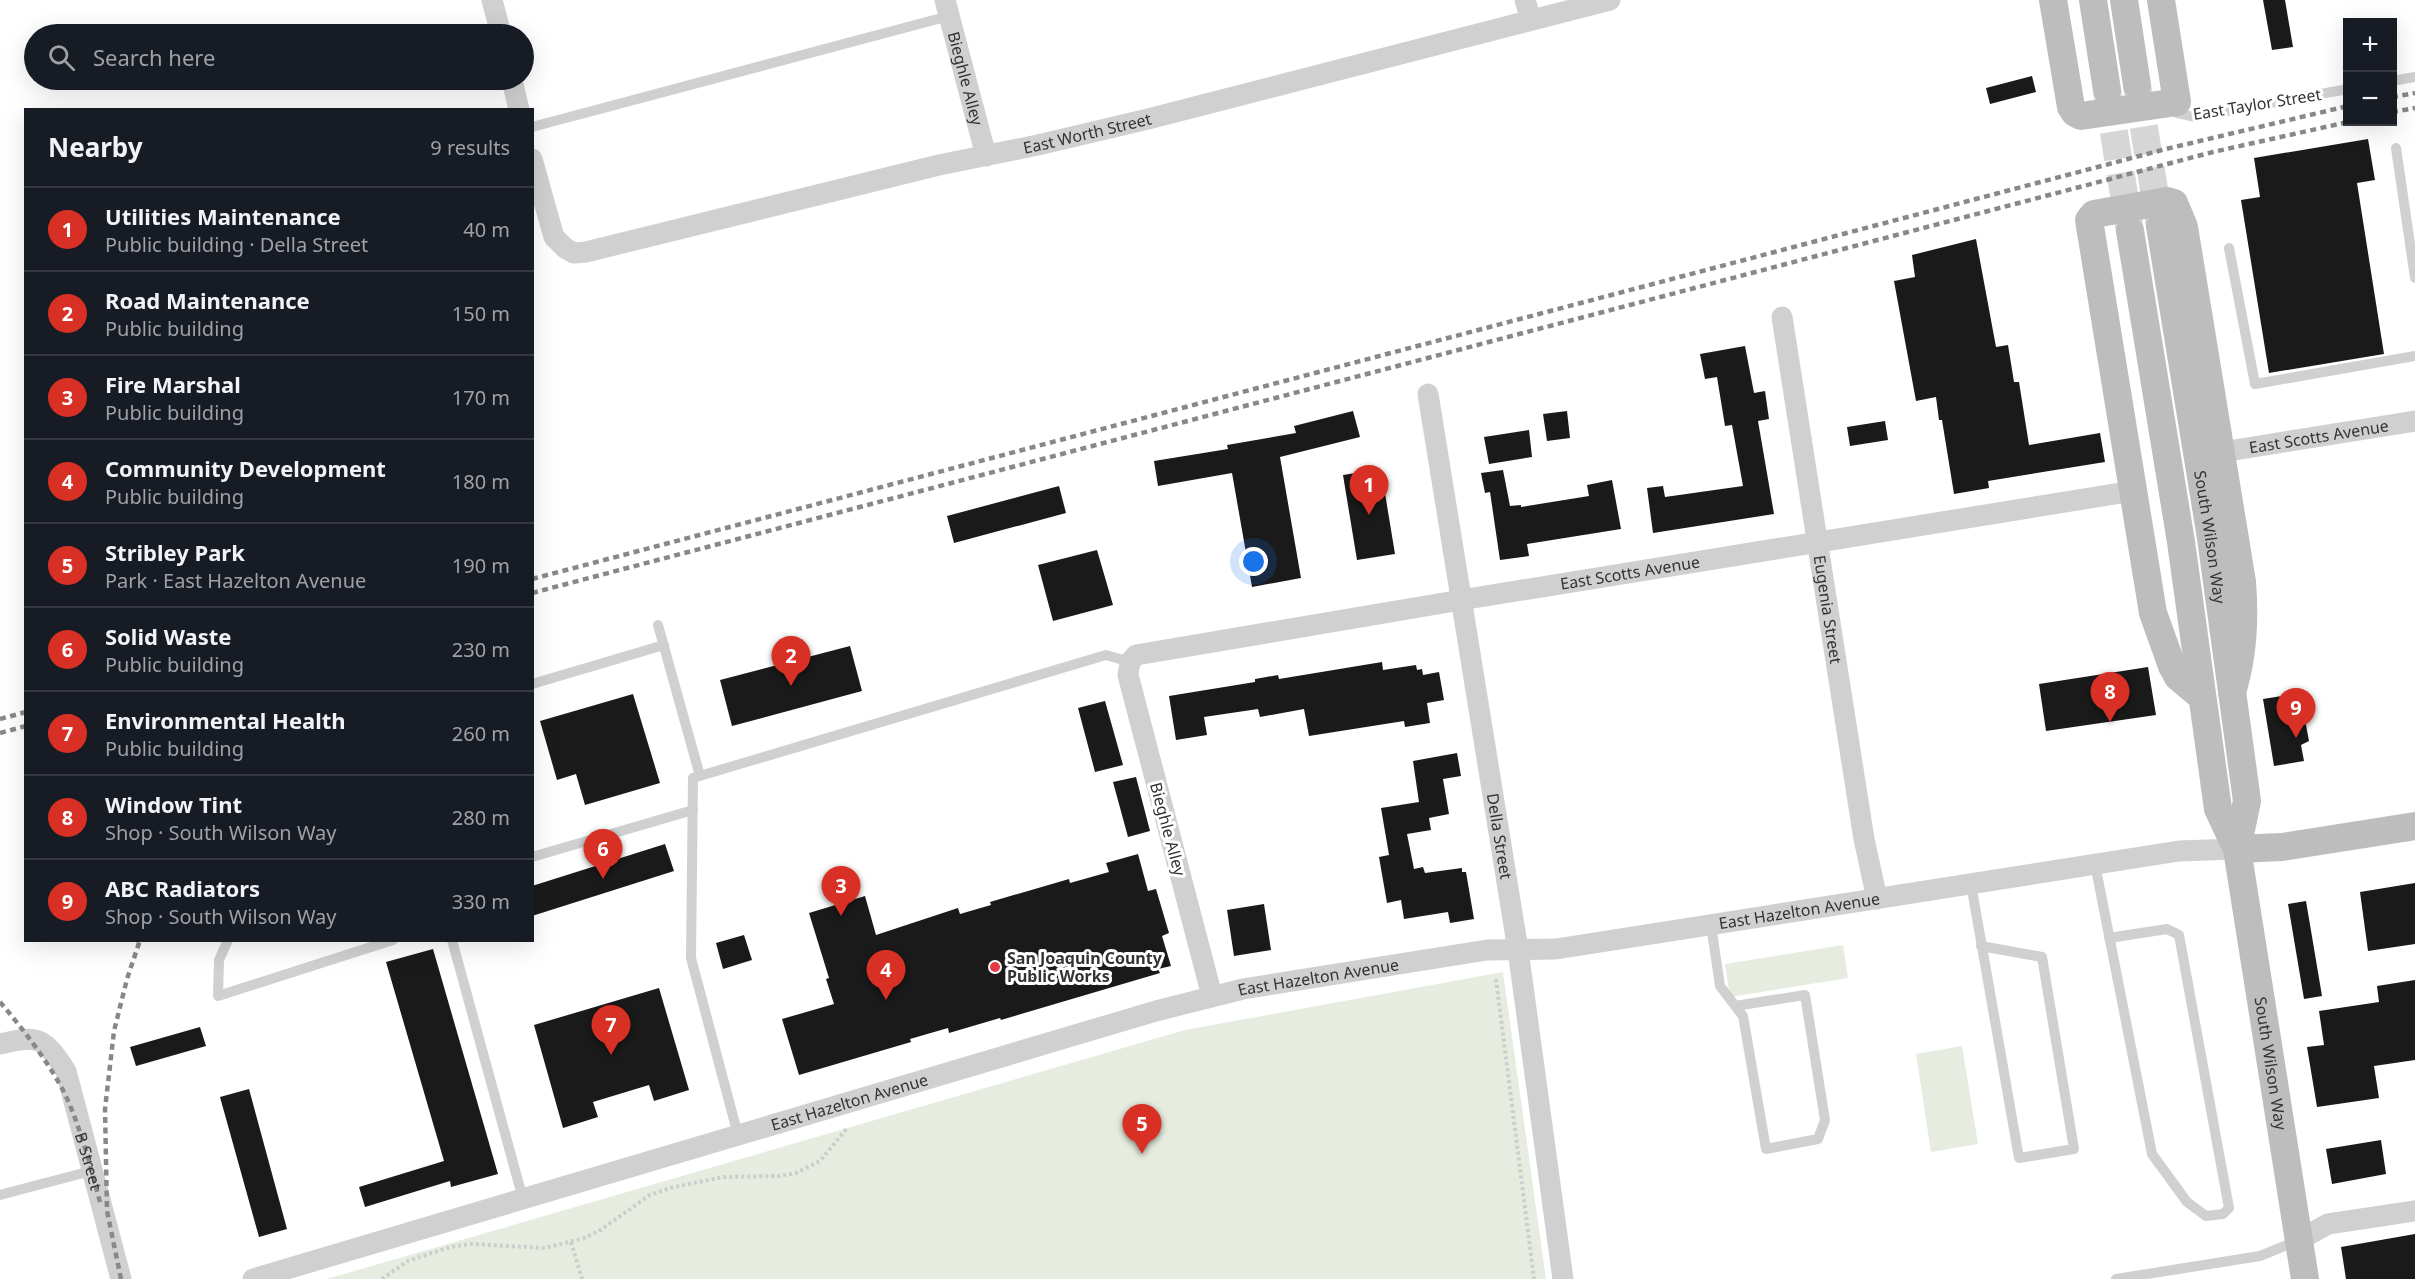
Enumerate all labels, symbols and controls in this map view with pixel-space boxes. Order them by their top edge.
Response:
map controls [2343,18,2397,126]
button: + [2343,18,2397,72]
search box [24,24,534,90]
street label: Bieghle Alley [943,29,989,128]
icon: search [45,41,78,74]
text: Search here [93,42,215,72]
button: − [2343,72,2397,126]
street label: East Taylor Street [2191,83,2323,125]
street label: East Worth Street [1021,108,1154,159]
text: Nearby [48,129,143,165]
text: 9 results [430,134,510,161]
text: Utilities Maintenance [105,201,341,231]
text: 1 [62,216,73,243]
text: 40 m [463,216,510,243]
text: Public building · Della Street [105,231,368,258]
text: Road Maintenance [105,285,310,315]
text: 2 [62,300,73,327]
text: 150 m [452,300,510,327]
text: Public building [105,315,244,342]
text: Fire Marshal [105,369,241,399]
text: 3 [62,384,73,411]
text: 170 m [452,384,510,411]
text: Public building [105,399,244,426]
street label: East Scotts Avenue [2247,414,2390,459]
text: Community Development [105,453,386,483]
pin: 1 [1350,466,1388,515]
text: 4 [62,468,73,495]
text: 180 m [452,468,510,495]
street label: South Wilson Way [2189,469,2231,606]
text: Public building [105,483,244,510]
text: Stribley Park [105,537,245,567]
your location [1239,547,1268,576]
street label: East Scotts Avenue [1558,550,1701,595]
text: 5 [62,552,73,579]
text: 190 m [452,552,510,579]
street label: Eugenia Street [1809,554,1847,665]
text: Park · East Hazelton Avenue [105,567,366,594]
text: Solid Waste [105,621,231,651]
text: 6 [62,636,73,663]
text: 230 m [452,636,510,663]
pin: 2 [772,636,810,686]
text: Public building [105,651,244,678]
pin: 8 [2090,672,2130,722]
pin: 9 [2276,688,2316,738]
text: Environmental Health [105,705,346,735]
text: 7 [62,720,73,747]
text: 260 m [452,720,510,747]
text: Public building [105,735,244,762]
street label: Bieghle Alley [1145,780,1191,879]
text: Window Tint [105,789,242,819]
street label: Della Street [1482,792,1517,881]
text: 8 [62,804,73,831]
text: 280 m [452,804,510,831]
text: Shop · South Wilson Way [105,819,337,846]
pin: 6 [584,830,622,879]
pin: 3 [822,866,860,916]
text: ABC Radiators [105,873,260,903]
street label: East Hazelton Avenue [1717,887,1881,934]
text: 9 [62,888,73,915]
text: 330 m [452,888,510,915]
text: Shop · South Wilson Way [105,903,337,930]
place label: San Joaquin County Public Works [1007,947,1163,987]
pin: 4 [866,950,906,1000]
street label: East Hazelton Avenue [1235,953,1400,1001]
marker: San Joaquin County Public Works [988,960,1002,974]
street label: South Wilson Way [2250,995,2292,1132]
pin: 7 [592,1006,630,1055]
street label: East Hazelton Avenue [768,1068,930,1136]
pin: 5 [1122,1104,1162,1154]
street label: B Street [70,1129,107,1193]

